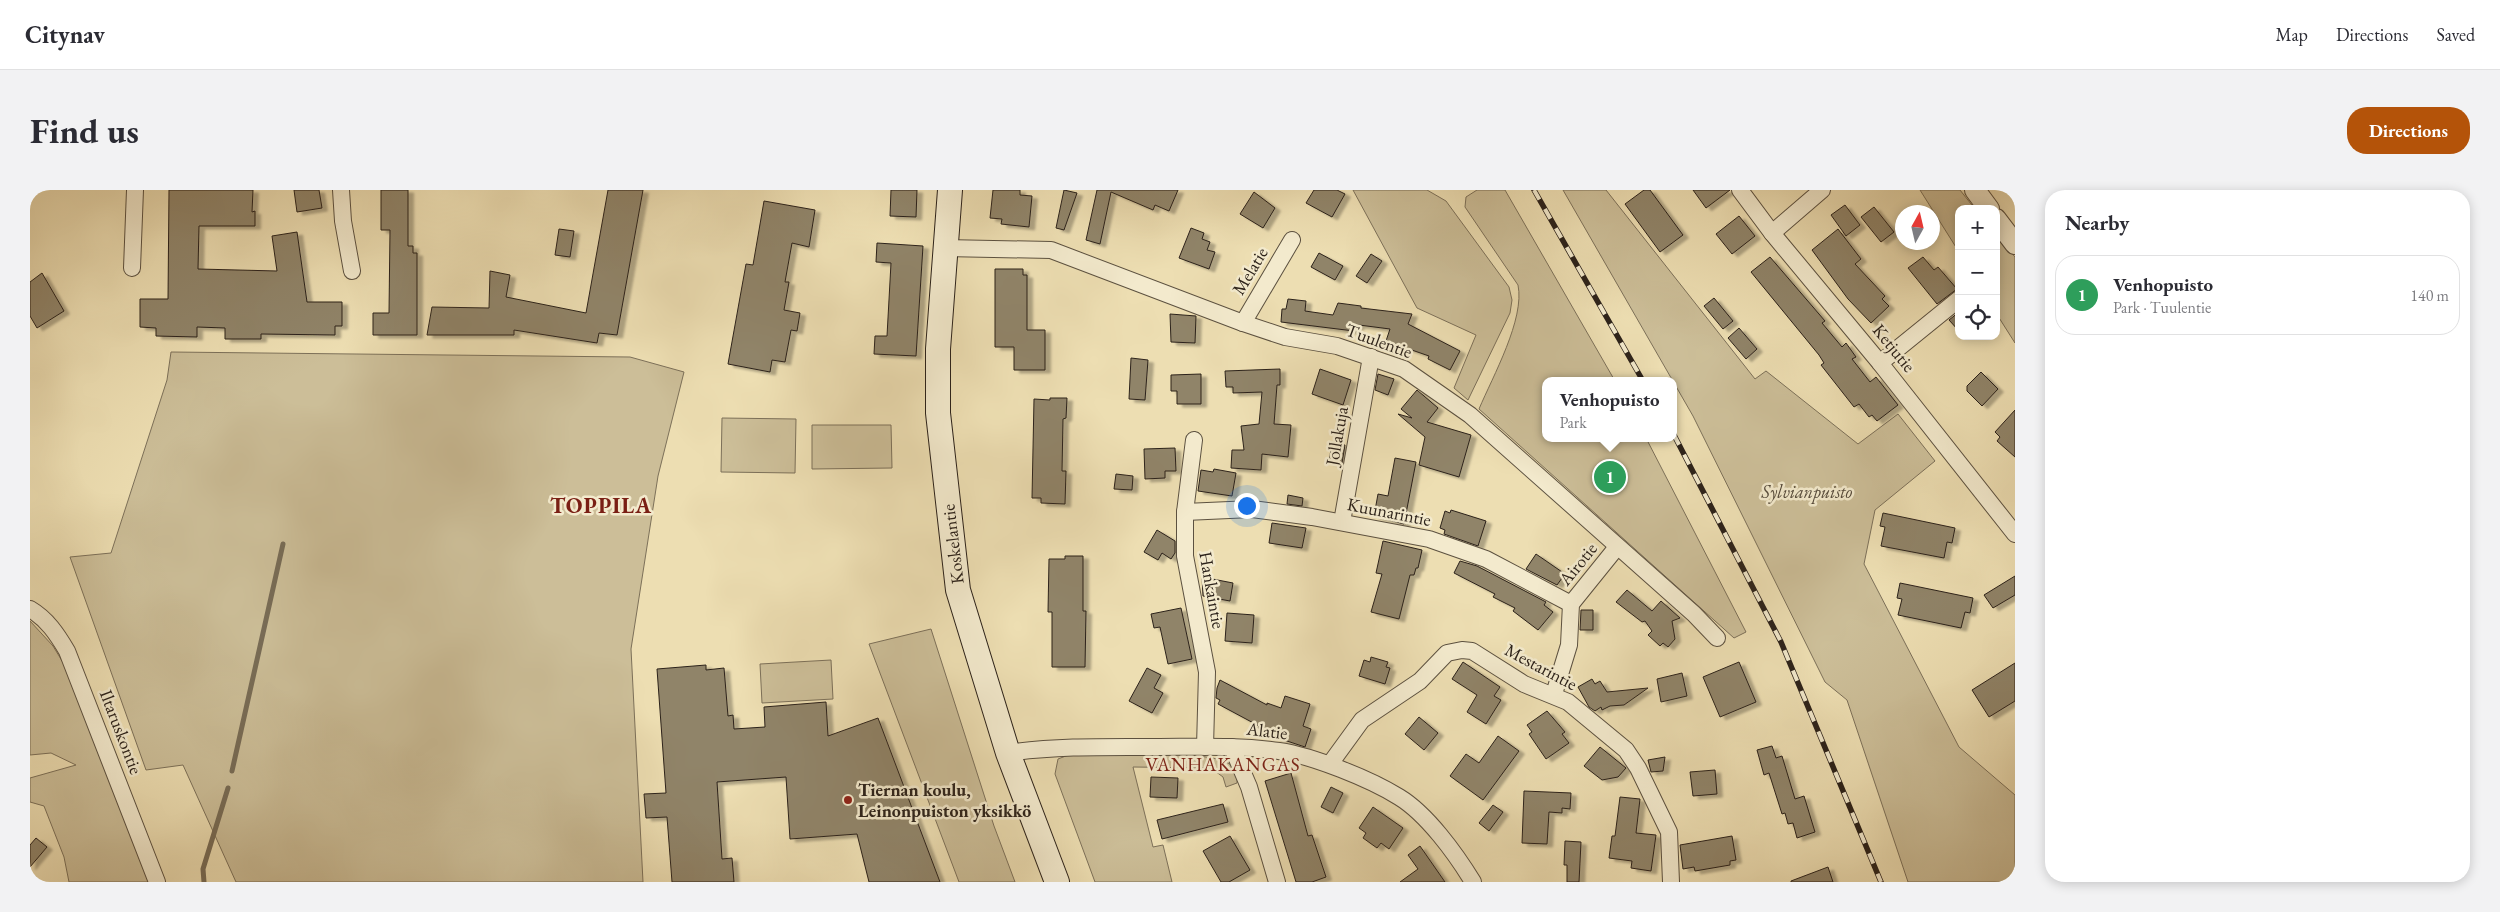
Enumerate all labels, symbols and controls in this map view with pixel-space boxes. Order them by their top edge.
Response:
text: Citynav [25,19,105,50]
text: Map [2276,23,2308,46]
text: Directions [2336,23,2408,46]
text: Saved [2436,23,2475,46]
button: Directions [2347,107,2470,154]
text: Find us [30,108,139,153]
north arrow [1895,205,1940,250]
map controls [1955,205,2000,340]
button: + [1955,205,2000,250]
text: Nearby [2065,209,2129,236]
street label: Melatie [1226,243,1273,299]
button: − [1955,250,2000,295]
text: Venhopuisto [2113,272,2213,297]
text: 1 [2078,285,2086,306]
text: 140 m [2410,285,2449,306]
button: locate [1955,295,2000,340]
text: Park · Tuulentie [2113,297,2211,318]
street label: Tuulentie [1343,318,1416,363]
street label: Ketjutie [1868,319,1921,377]
popup [1542,377,1677,442]
text: Venhopuisto [1559,387,1660,412]
street label: Jollakuja [1320,404,1353,469]
text: Park [1559,412,1587,433]
pin: 1 [1594,458,1626,496]
park label: Sylvianpuisto [1761,480,1853,504]
district label: TOPPILA [550,491,652,520]
street label: Kuunarintie [1345,492,1433,531]
your location [1234,493,1260,519]
street label: Koskelantie [936,503,969,585]
street label: Airotie [1553,537,1602,591]
street label: Hankaintie [1194,550,1231,630]
street label: Mestarintie [1501,638,1581,695]
street label: Iltaruskontie [95,686,148,777]
street label: Alatie [1244,716,1289,744]
district label: VANHAKANGAS [1145,752,1301,777]
place label: Tiernan koulu, Leinonpuiston yksikkö [858,778,1031,822]
marker: Tiernan koulu, Leinonpuiston yksikkö [842,794,854,806]

